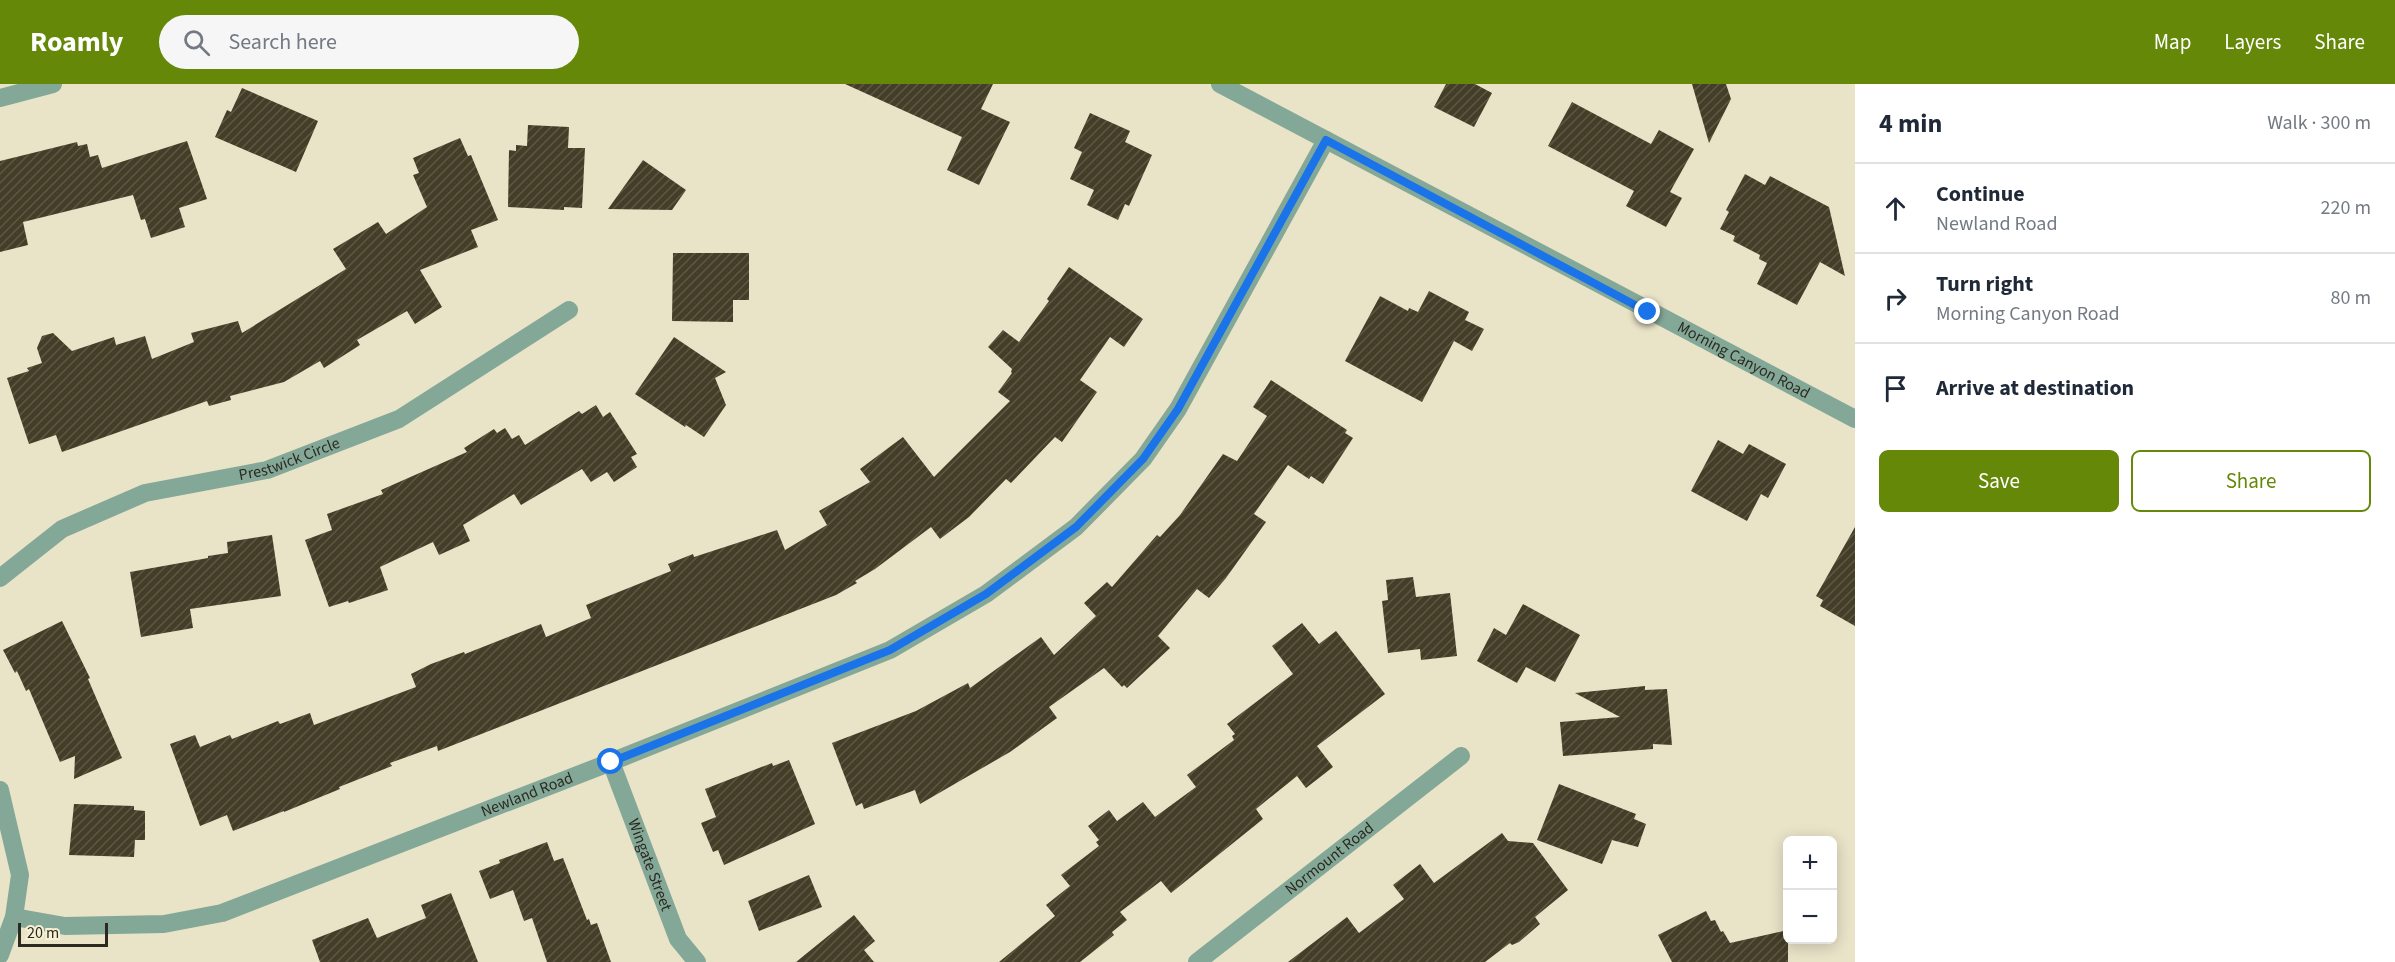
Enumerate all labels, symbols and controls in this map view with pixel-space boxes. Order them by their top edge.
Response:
search box [159,15,579,69]
text: Roamly [30,22,123,62]
icon: search [180,26,213,59]
text: Search here [228,26,337,58]
text: Map [2154,27,2191,57]
text: Layers [2224,27,2281,57]
text: Share [2314,27,2365,57]
text: 4 min [1879,105,1942,142]
text: Walk · 300 m [2267,109,2371,137]
text: Continue [1936,178,2025,210]
icon: ahead [1879,192,1912,225]
text: 220 m [2321,194,2371,222]
text: Newland Road [1936,210,2058,238]
text: Turn right [1936,268,2033,300]
icon: right [1879,282,1912,315]
text: 80 m [2331,284,2371,312]
route end [1634,298,1660,324]
text: Morning Canyon Road [1936,300,2120,328]
street label: Morning Canyon Road [1673,316,1814,404]
icon: arrive [1879,372,1912,405]
text: Arrive at destination [1936,372,2134,404]
street label: Prestwick Circle [237,432,343,486]
button: Save [1879,450,2119,512]
button: Share [2131,450,2371,512]
route start [597,748,623,774]
street label: Newland Road [478,767,576,822]
street label: Wingate Street [622,815,678,915]
street label: Normount Road [1280,817,1378,900]
map controls [1783,836,1837,944]
button: + [1783,836,1837,890]
button: − [1783,890,1837,944]
scale bar [18,920,108,948]
text: 20 m [27,922,59,944]

